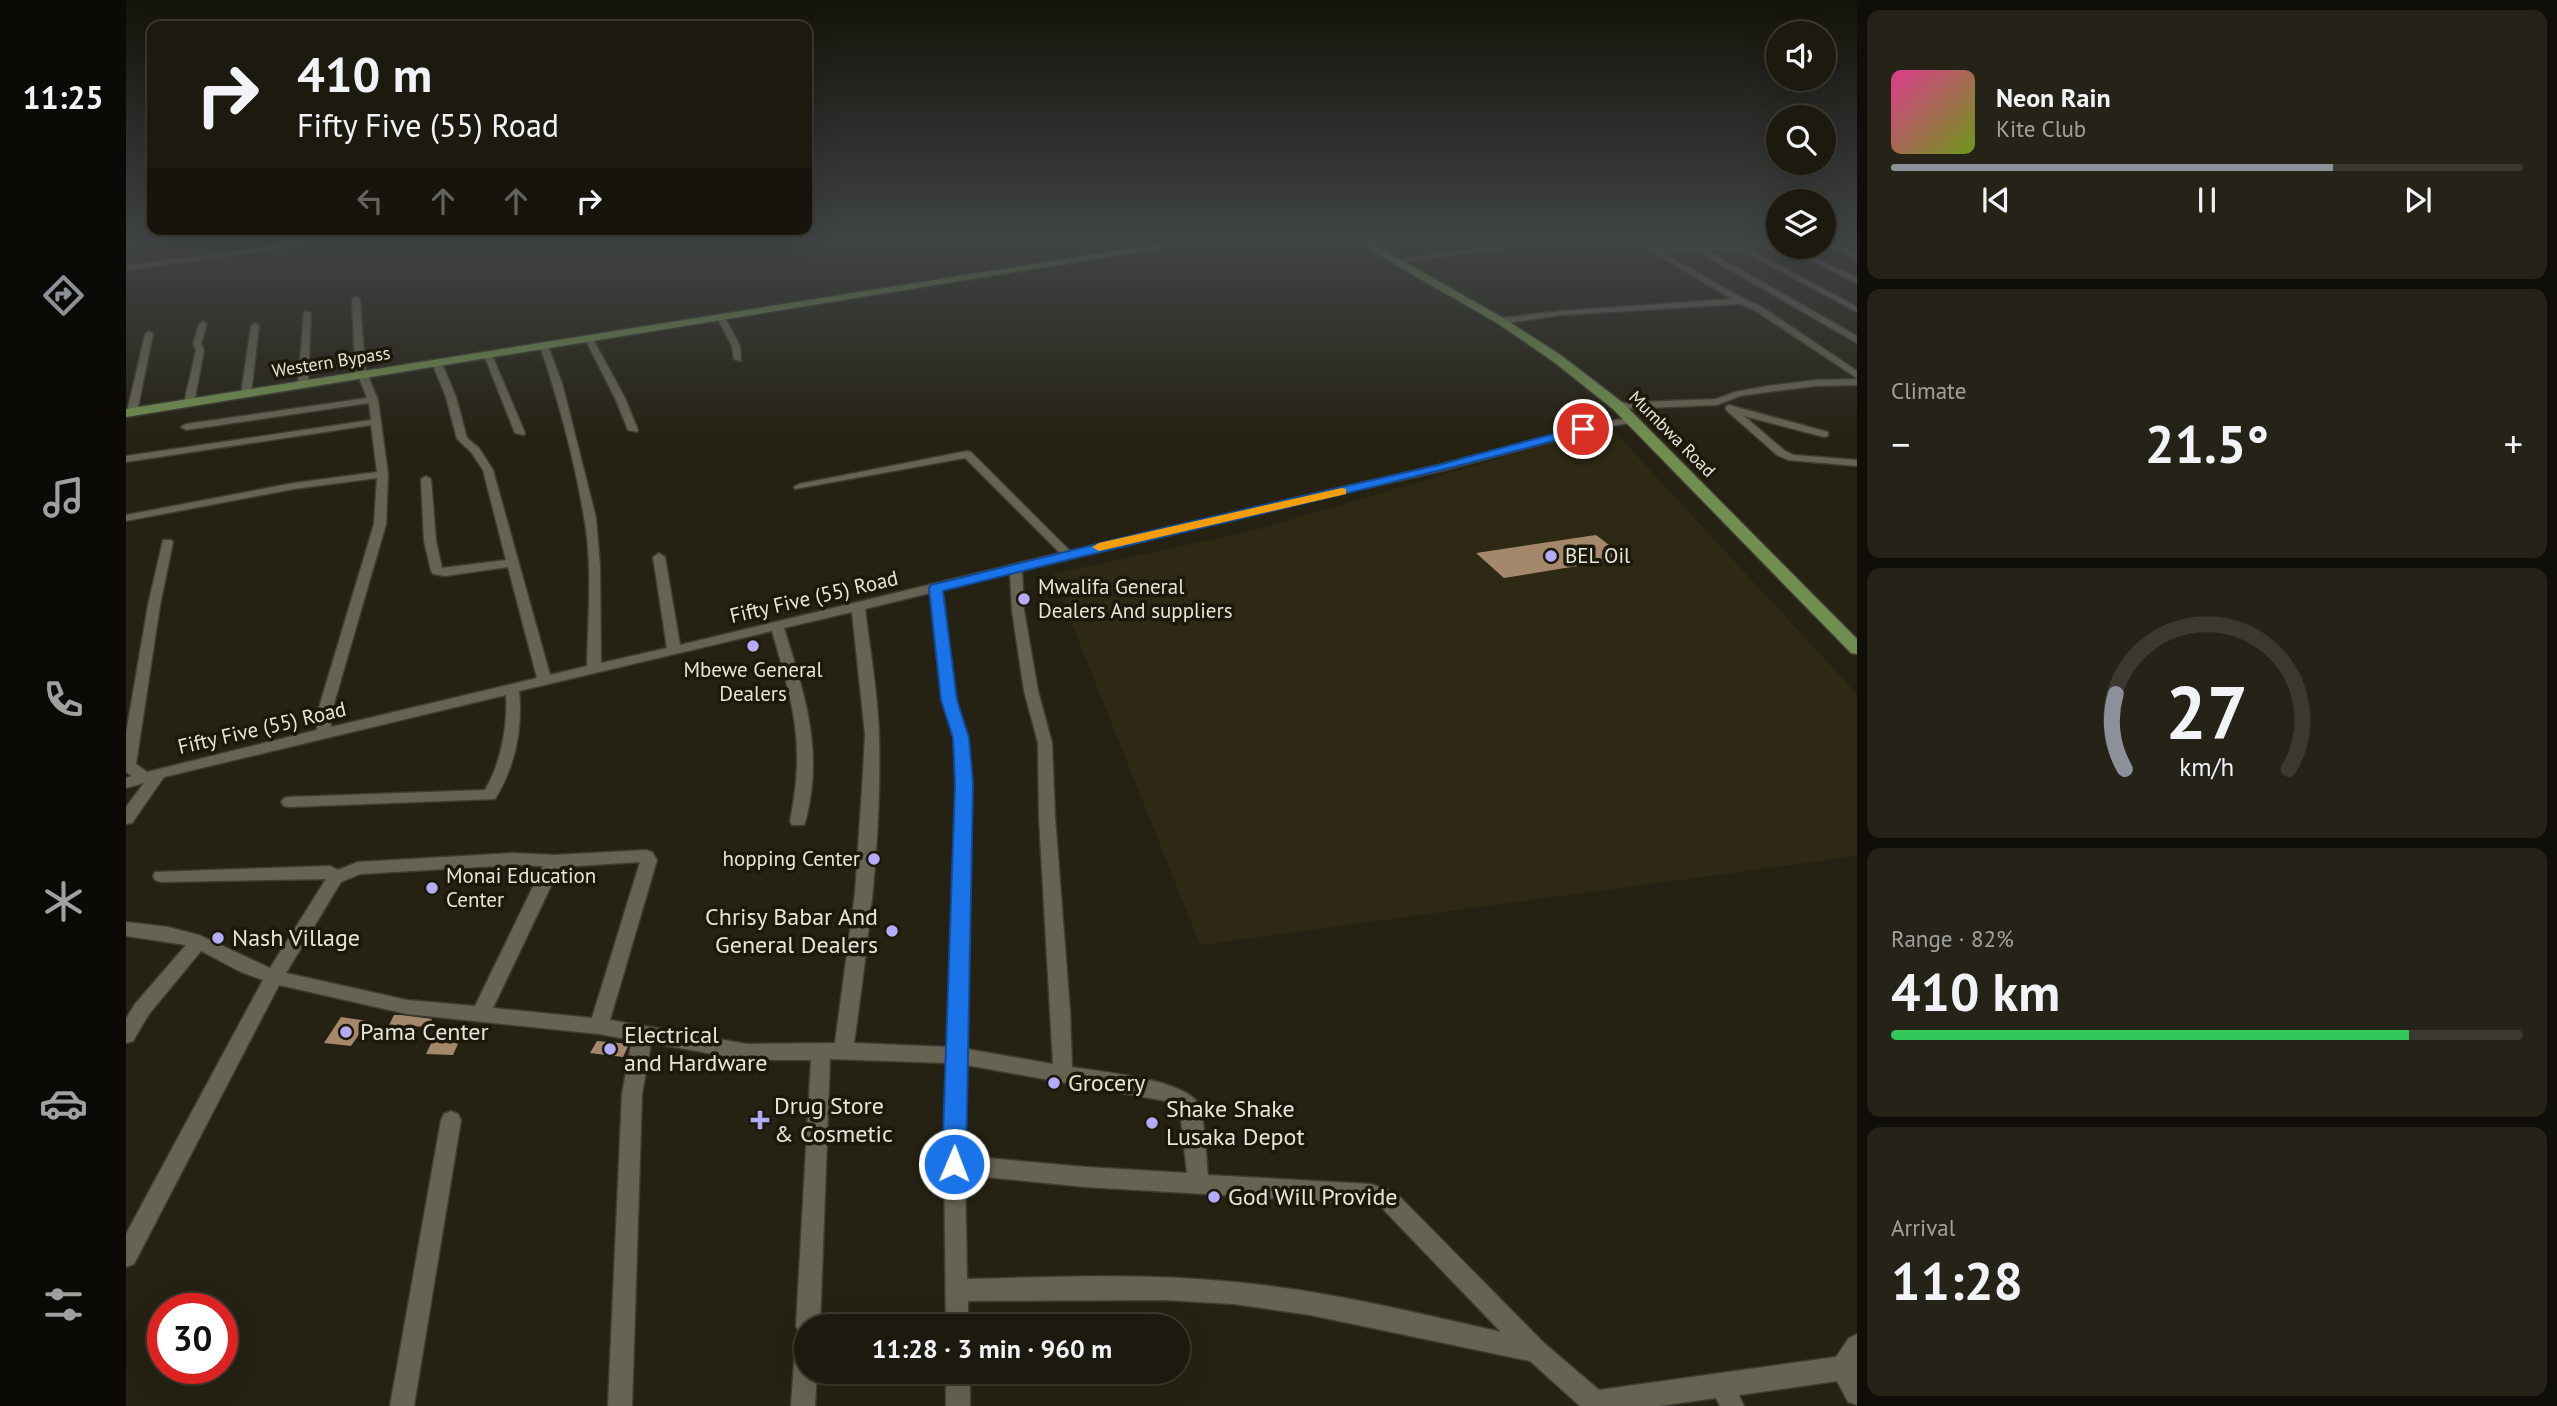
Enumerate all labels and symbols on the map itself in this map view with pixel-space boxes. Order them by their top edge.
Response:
street label: Western Bypass [270,341,392,382]
street label: Mumbwa Road [1624,386,1720,482]
pin [1553,399,1613,459]
place label: BEL Oil [1565,542,1630,569]
marker: BEL Oil [1543,548,1559,564]
street label: Fifty Five (55) Road [727,564,901,629]
place label: Mwalifa General Dealers And suppliers [1038,573,1233,624]
marker: Mwalifa General Dealers And suppliers [1016,591,1032,607]
marker: Mbewe General Dealers [745,638,761,654]
place label: Mbewe General Dealers [683,656,823,707]
street label: Fifty Five (55) Road [175,695,349,760]
place label: hopping Center [722,845,860,872]
marker: hopping Center [866,851,882,867]
place label: Monai Education Center [446,862,596,913]
marker: Monai Education Center [424,880,440,896]
place label: Chrisy Babar And General Dealers [705,901,878,960]
place label: Nash Village [232,922,360,953]
marker: Chrisy Babar And General Dealers [884,923,900,939]
marker: Nash Village [210,930,226,946]
place label: Pama Center [360,1016,489,1047]
place label: Electrical and Hardware [624,1019,767,1078]
marker: Pama Center [338,1024,354,1040]
marker: Electrical and Hardware [602,1041,618,1057]
place label: Grocery [1068,1067,1146,1098]
marker: Grocery [1046,1075,1062,1091]
place label: Drug Store & Cosmetic [774,1090,893,1149]
place label: Shake Shake Lusaka Depot [1166,1093,1305,1152]
marker: Drug Store & Cosmetic [752,1112,768,1128]
marker: Shake Shake Lusaka Depot [1144,1115,1160,1131]
position arrow [917,1127,991,1201]
place label: God Will Provide [1228,1181,1398,1212]
marker: God Will Provide [1206,1189,1222,1205]
speed limit sign: 30 [147,1293,238,1384]

